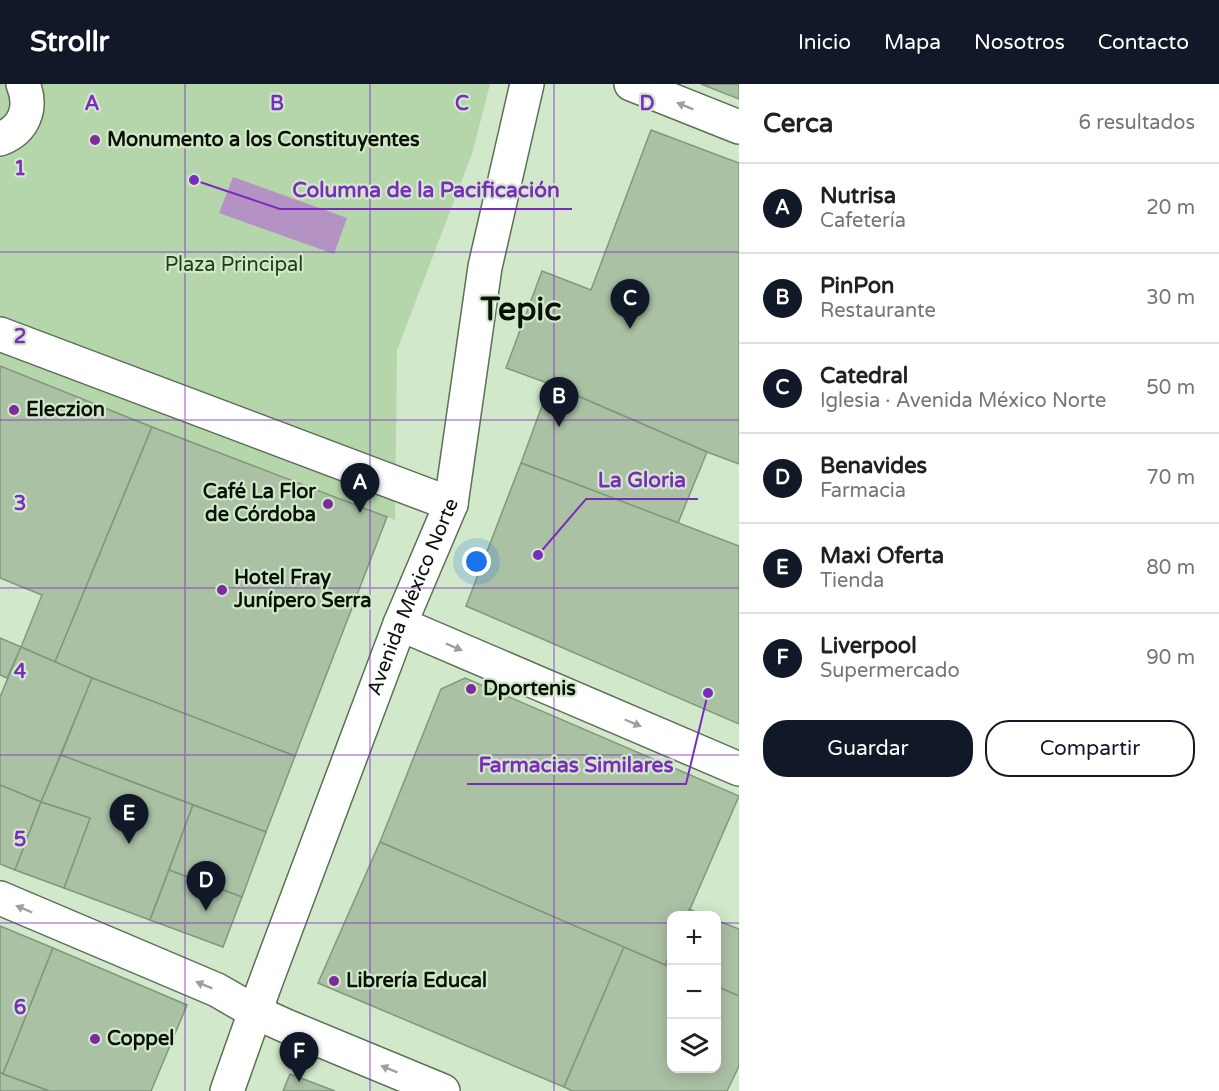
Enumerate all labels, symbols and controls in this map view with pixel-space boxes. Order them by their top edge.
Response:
text: Strollr [30,25,109,59]
text: Inicio [798,30,851,55]
text: Mapa [884,30,941,55]
text: Nosotros [974,30,1065,55]
text: Contacto [1098,30,1189,55]
text: A [85,92,100,116]
text: B [270,92,284,116]
text: C [455,92,469,116]
text: D [639,92,655,116]
one-way arrow [676,100,694,110]
text: Cerca [763,108,833,139]
text: 6 resultados [1079,111,1195,135]
place label: Monumento a los Constituyentes [107,128,420,152]
marker: Monumento a los Constituyentes [88,133,102,147]
text: 1 [14,157,26,181]
callout: Columna de la Pacificación [280,170,572,209]
text: Columna de la Pacificación [292,178,560,203]
text: Nutrisa [820,183,896,209]
text: A [775,196,790,220]
text: 20 m [1146,196,1195,220]
text: Cafetería [820,209,906,233]
park label: Plaza Principal [165,253,303,277]
text: PinPon [820,273,894,299]
pin: C [610,280,650,329]
text: B [776,286,789,310]
text: 30 m [1146,286,1195,310]
district label: Tepic [480,291,561,329]
text: Restaurante [820,299,936,323]
text: 2 [14,325,26,349]
text: Catedral [820,363,908,389]
text: C [776,376,789,400]
text: 50 m [1146,376,1195,400]
pin: B [540,378,578,427]
text: Iglesia · Avenida México Norte [820,389,1106,413]
place label: Eleczion [26,398,105,422]
marker: Eleczion [7,403,21,417]
text: Benavides [820,453,927,479]
callout: La Gloria [586,460,698,499]
pin: A [340,464,380,513]
text: D [775,466,790,490]
text: 70 m [1146,466,1195,490]
text: La Gloria [598,468,686,493]
text: Farmacia [820,479,906,503]
place label: Café La Flor de Córdoba [203,480,316,527]
text: 3 [14,492,26,516]
street label: Avenida México Norte [362,495,464,699]
marker: Café La Flor de Córdoba [321,497,335,511]
text: Maxi Oferta [820,543,944,569]
your location [462,547,491,576]
text: E [776,556,789,580]
text: 80 m [1146,556,1195,580]
place label: Hotel Fray Junípero Serra [233,566,372,613]
text: Tienda [820,569,884,593]
marker: Hotel Fray Junípero Serra [215,583,229,597]
text: Liverpool [820,633,917,659]
one-way arrow [445,642,463,652]
text: F [776,646,789,670]
text: 90 m [1146,646,1195,670]
text: Supermercado [820,659,960,683]
text: 4 [14,660,27,684]
place label: Dportenis [483,677,576,701]
marker: Dportenis [464,682,478,696]
one-way arrow [624,719,642,729]
button: Guardar [763,720,973,777]
button: Compartir [985,720,1195,777]
callout: Farmacias Similares [467,745,686,784]
text: Farmacias Similares [478,753,674,778]
pin: E [110,794,148,844]
text: 5 [14,828,26,852]
pin: D [186,862,226,911]
one-way arrow [15,904,33,913]
map controls [667,911,721,1073]
button: + [667,911,721,965]
button: − [667,965,721,1019]
place label: Librería Educal [346,969,487,993]
marker: Librería Educal [327,974,341,988]
one-way arrow [194,980,212,990]
text: 6 [14,996,26,1020]
button: layers [667,1019,721,1073]
place label: Coppel [107,1027,174,1051]
marker: Coppel [88,1032,102,1046]
pin: F [280,1032,318,1082]
one-way arrow [380,1064,398,1074]

